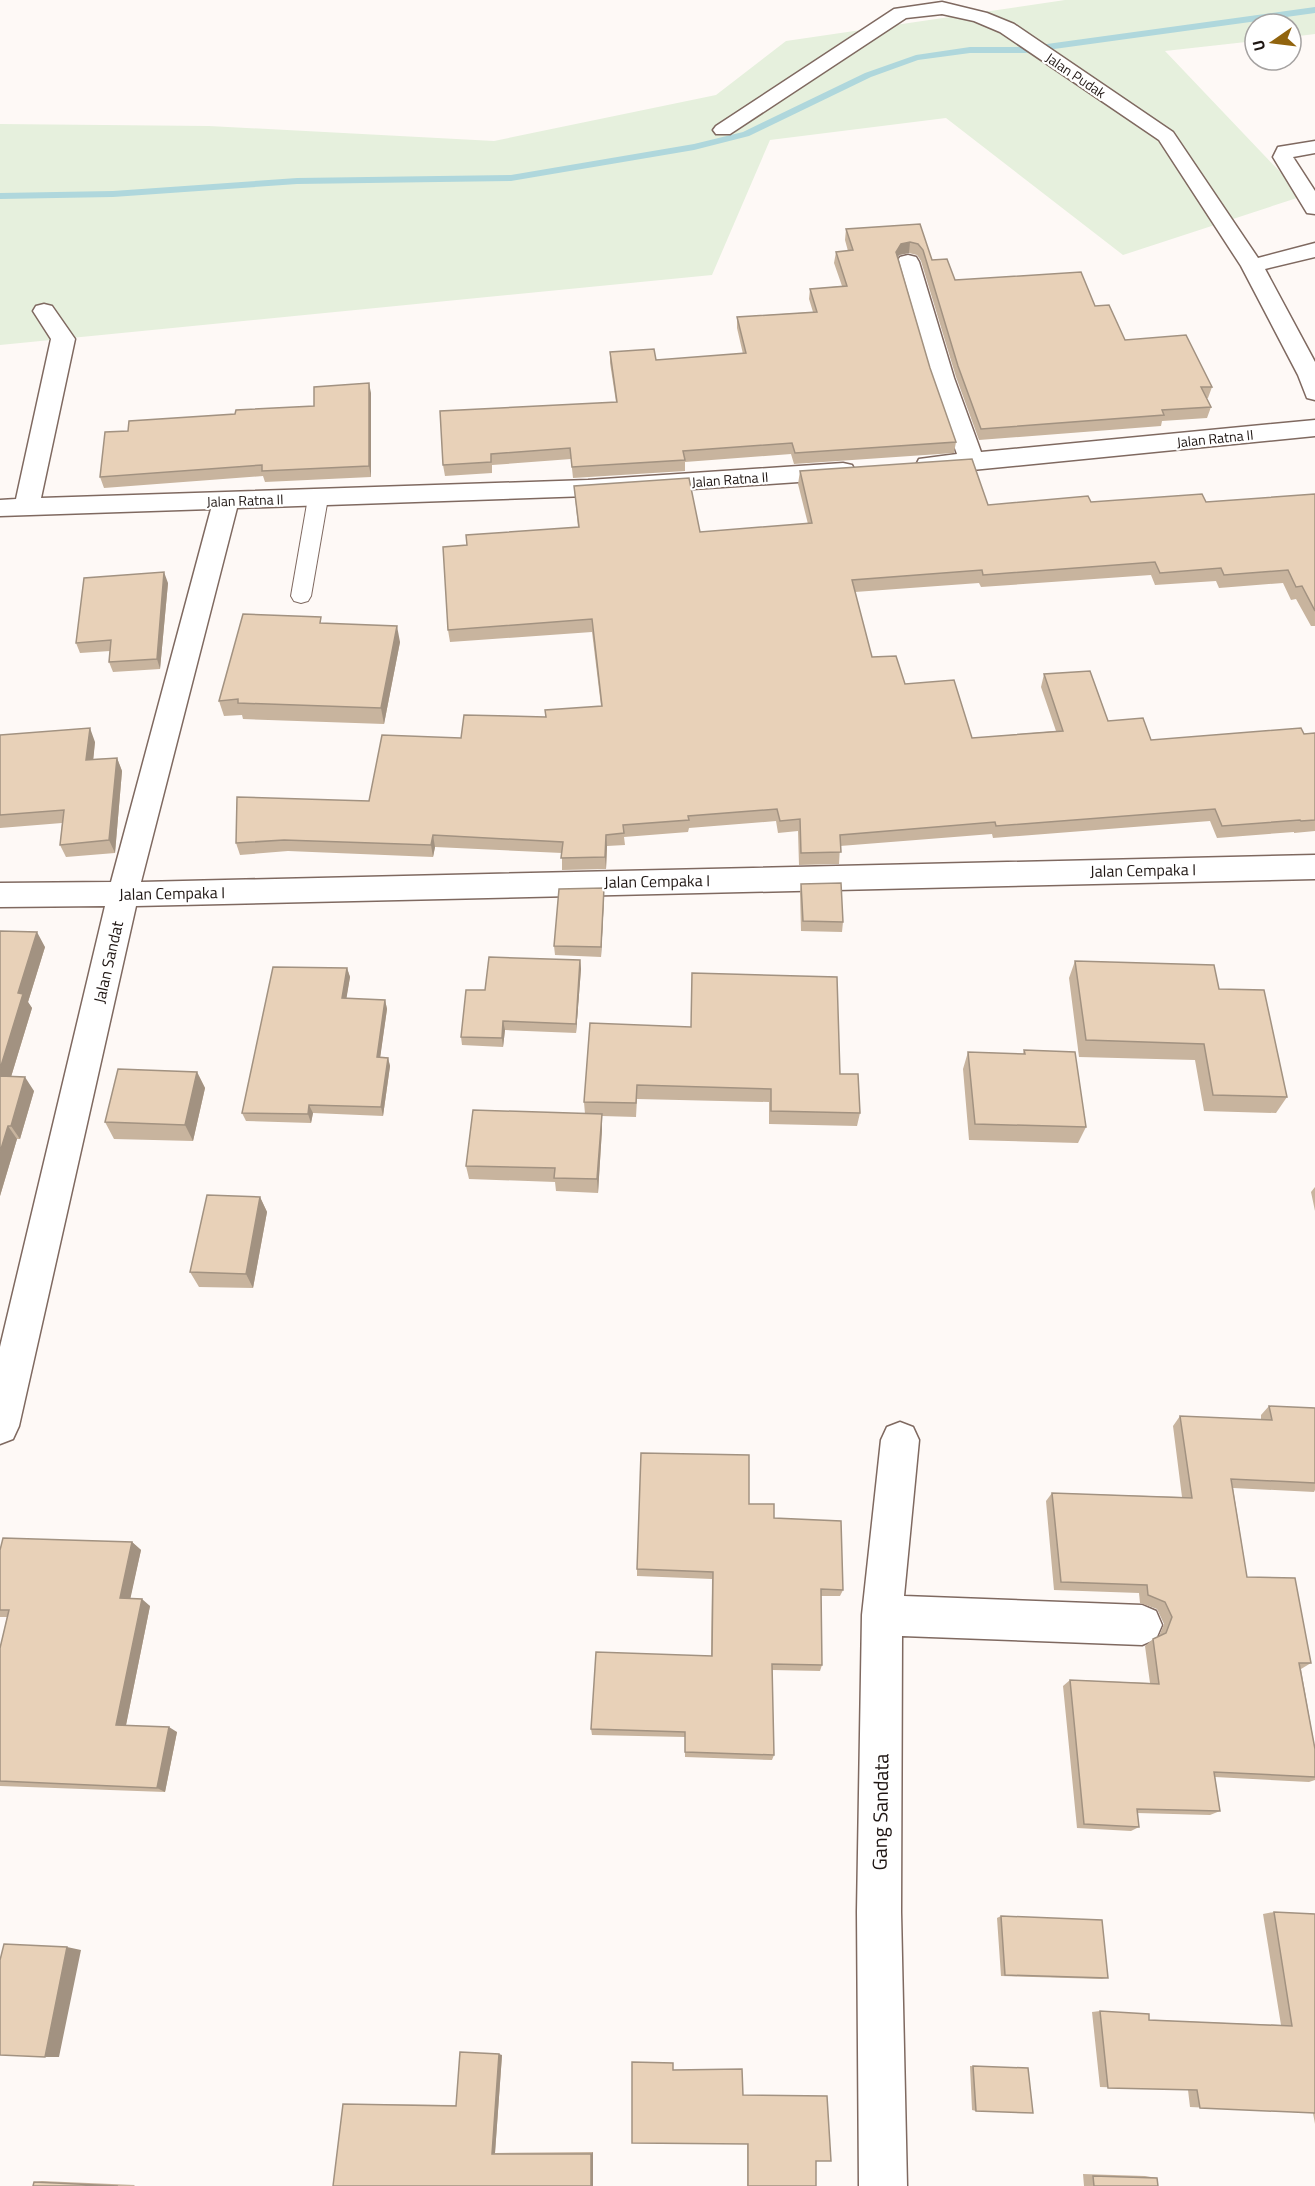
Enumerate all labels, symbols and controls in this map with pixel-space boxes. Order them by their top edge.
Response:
north arrow [1243,12,1303,72]
text: U [1246,38,1271,54]
street label: Jalan Pudak [1042,47,1111,103]
street label: Jalan Ratna II [1176,424,1254,452]
street label: Jalan Ratna II [691,466,769,492]
street label: Jalan Ratna II [206,488,284,512]
street label: Jalan Cempaka I [1090,857,1196,883]
street label: Jalan Cempaka I [604,868,710,894]
street label: Jalan Cempaka I [119,880,225,906]
street label: Jalan Sandat [87,918,129,1006]
street label: Gang Sandata [863,1753,897,1871]

